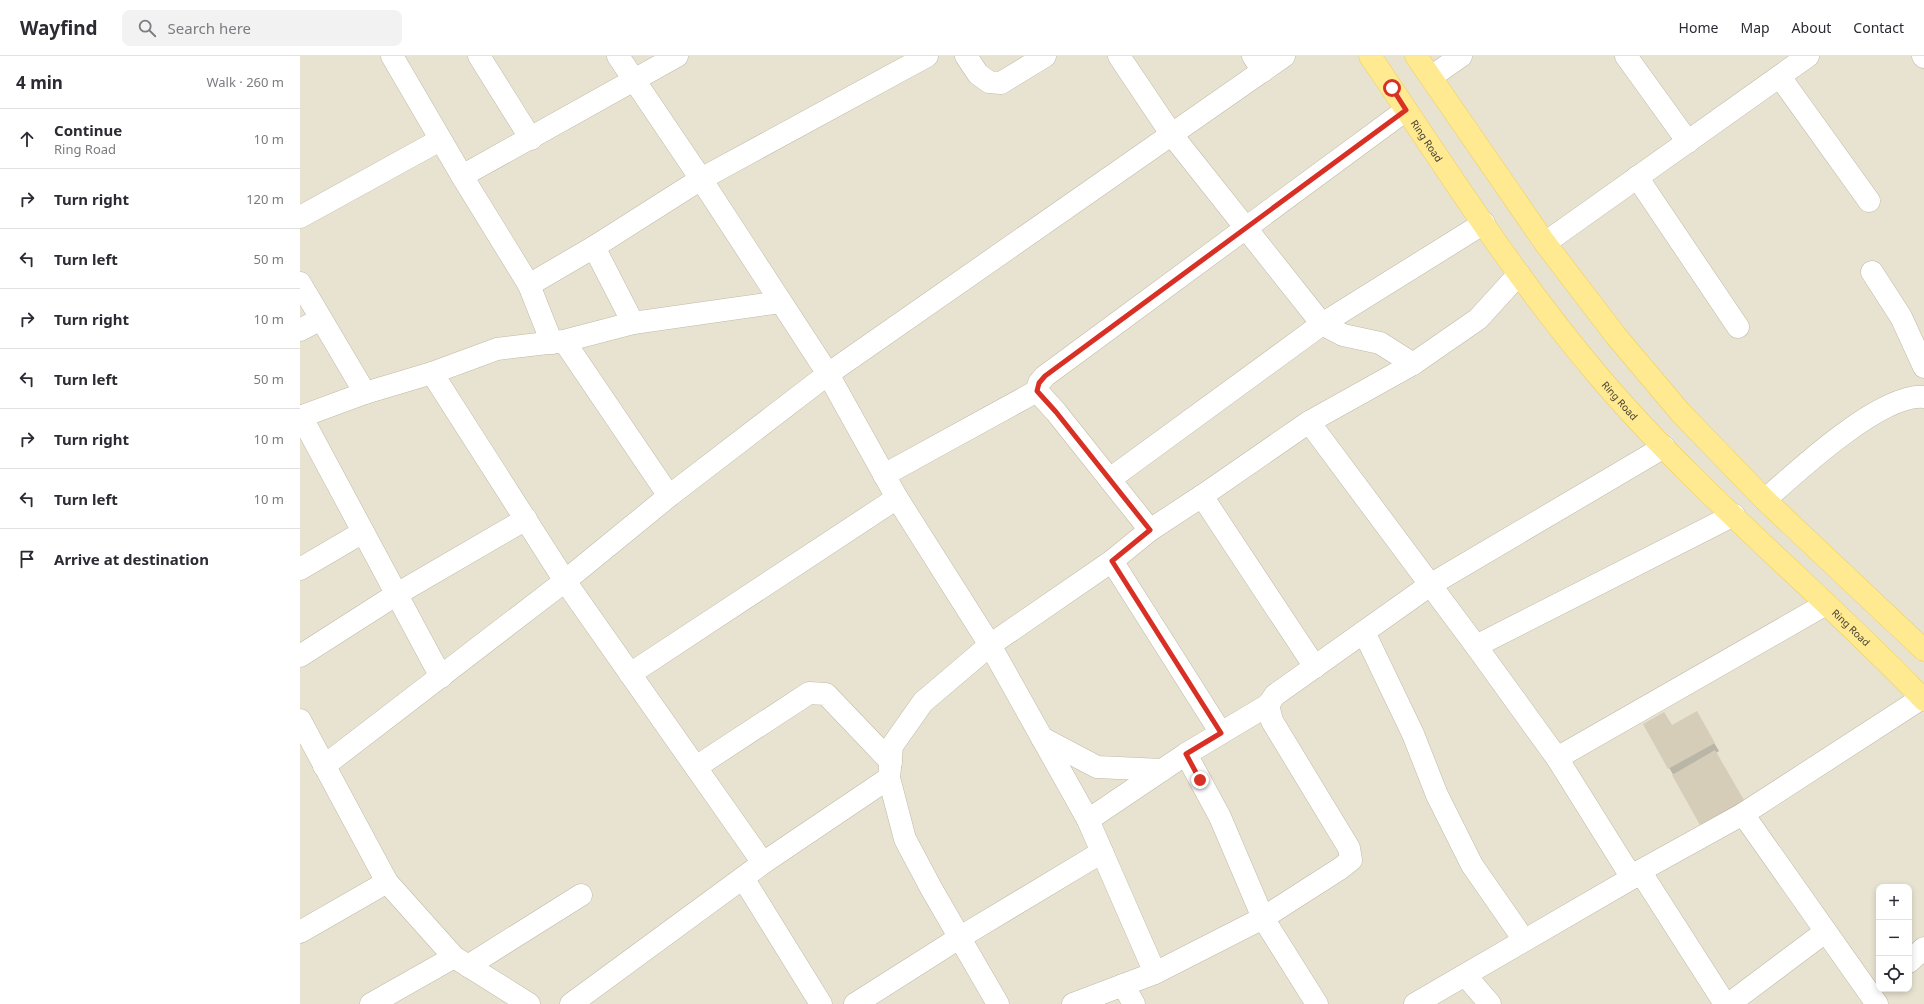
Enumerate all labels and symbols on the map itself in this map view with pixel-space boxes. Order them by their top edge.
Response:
route start [1383,79,1401,97]
street label: Ring Road [1408,117,1446,164]
street label: Ring Road [1599,378,1641,423]
street label: Ring Road [1829,606,1873,649]
route end [1191,771,1209,789]

